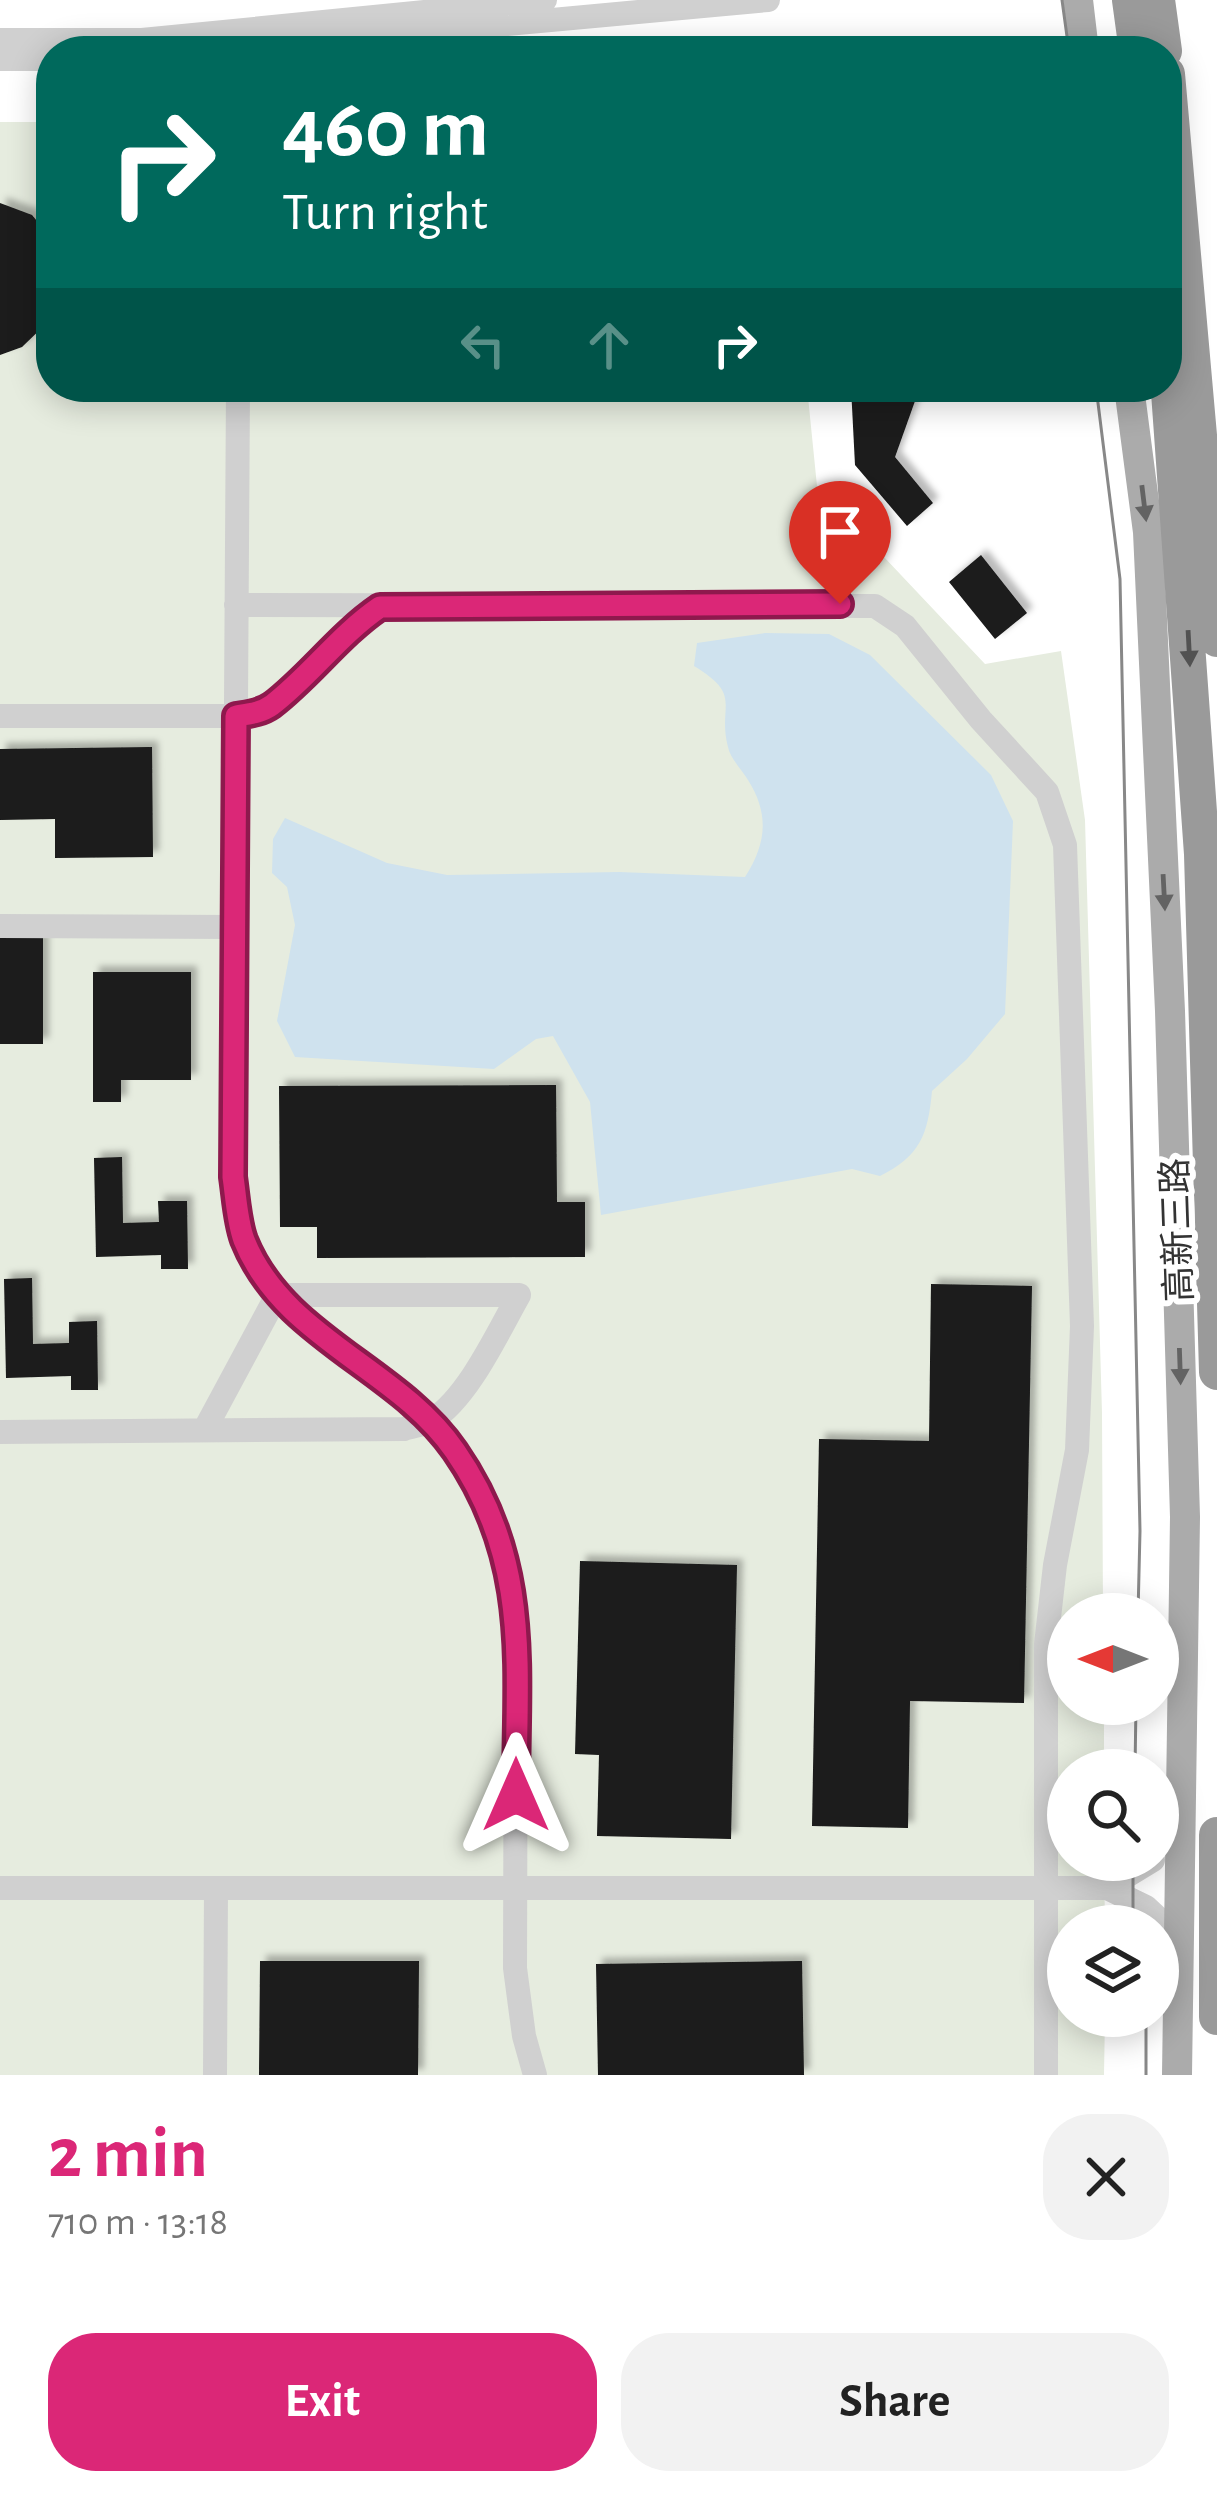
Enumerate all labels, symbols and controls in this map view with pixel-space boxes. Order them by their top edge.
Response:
icon: right [84,84,240,240]
text: 460 m [282,88,489,172]
text: Turn right [282,186,488,240]
icon: left [450,312,516,378]
icon: ahead [576,312,642,378]
icon: right [702,312,768,378]
pin [789,481,891,604]
one-way arrow [1135,485,1154,522]
icon: arrive [807,499,873,565]
one-way arrow [1180,630,1199,667]
one-way arrow [1155,874,1174,912]
street label: 高新三路 [1155,1157,1199,1303]
one-way arrow [1171,1348,1190,1386]
north arrow [1047,1593,1179,1725]
map controls [1047,1593,1179,2037]
position arrow [453,1732,579,1858]
button: search [1047,1749,1179,1881]
button: layers [1047,1905,1179,2037]
button: close [1043,2114,1169,2240]
text: 2 min [48,2118,208,2190]
text: 710 m · 13:18 [48,2203,228,2242]
button: Exit [48,2333,597,2471]
button: Share [621,2333,1169,2471]

